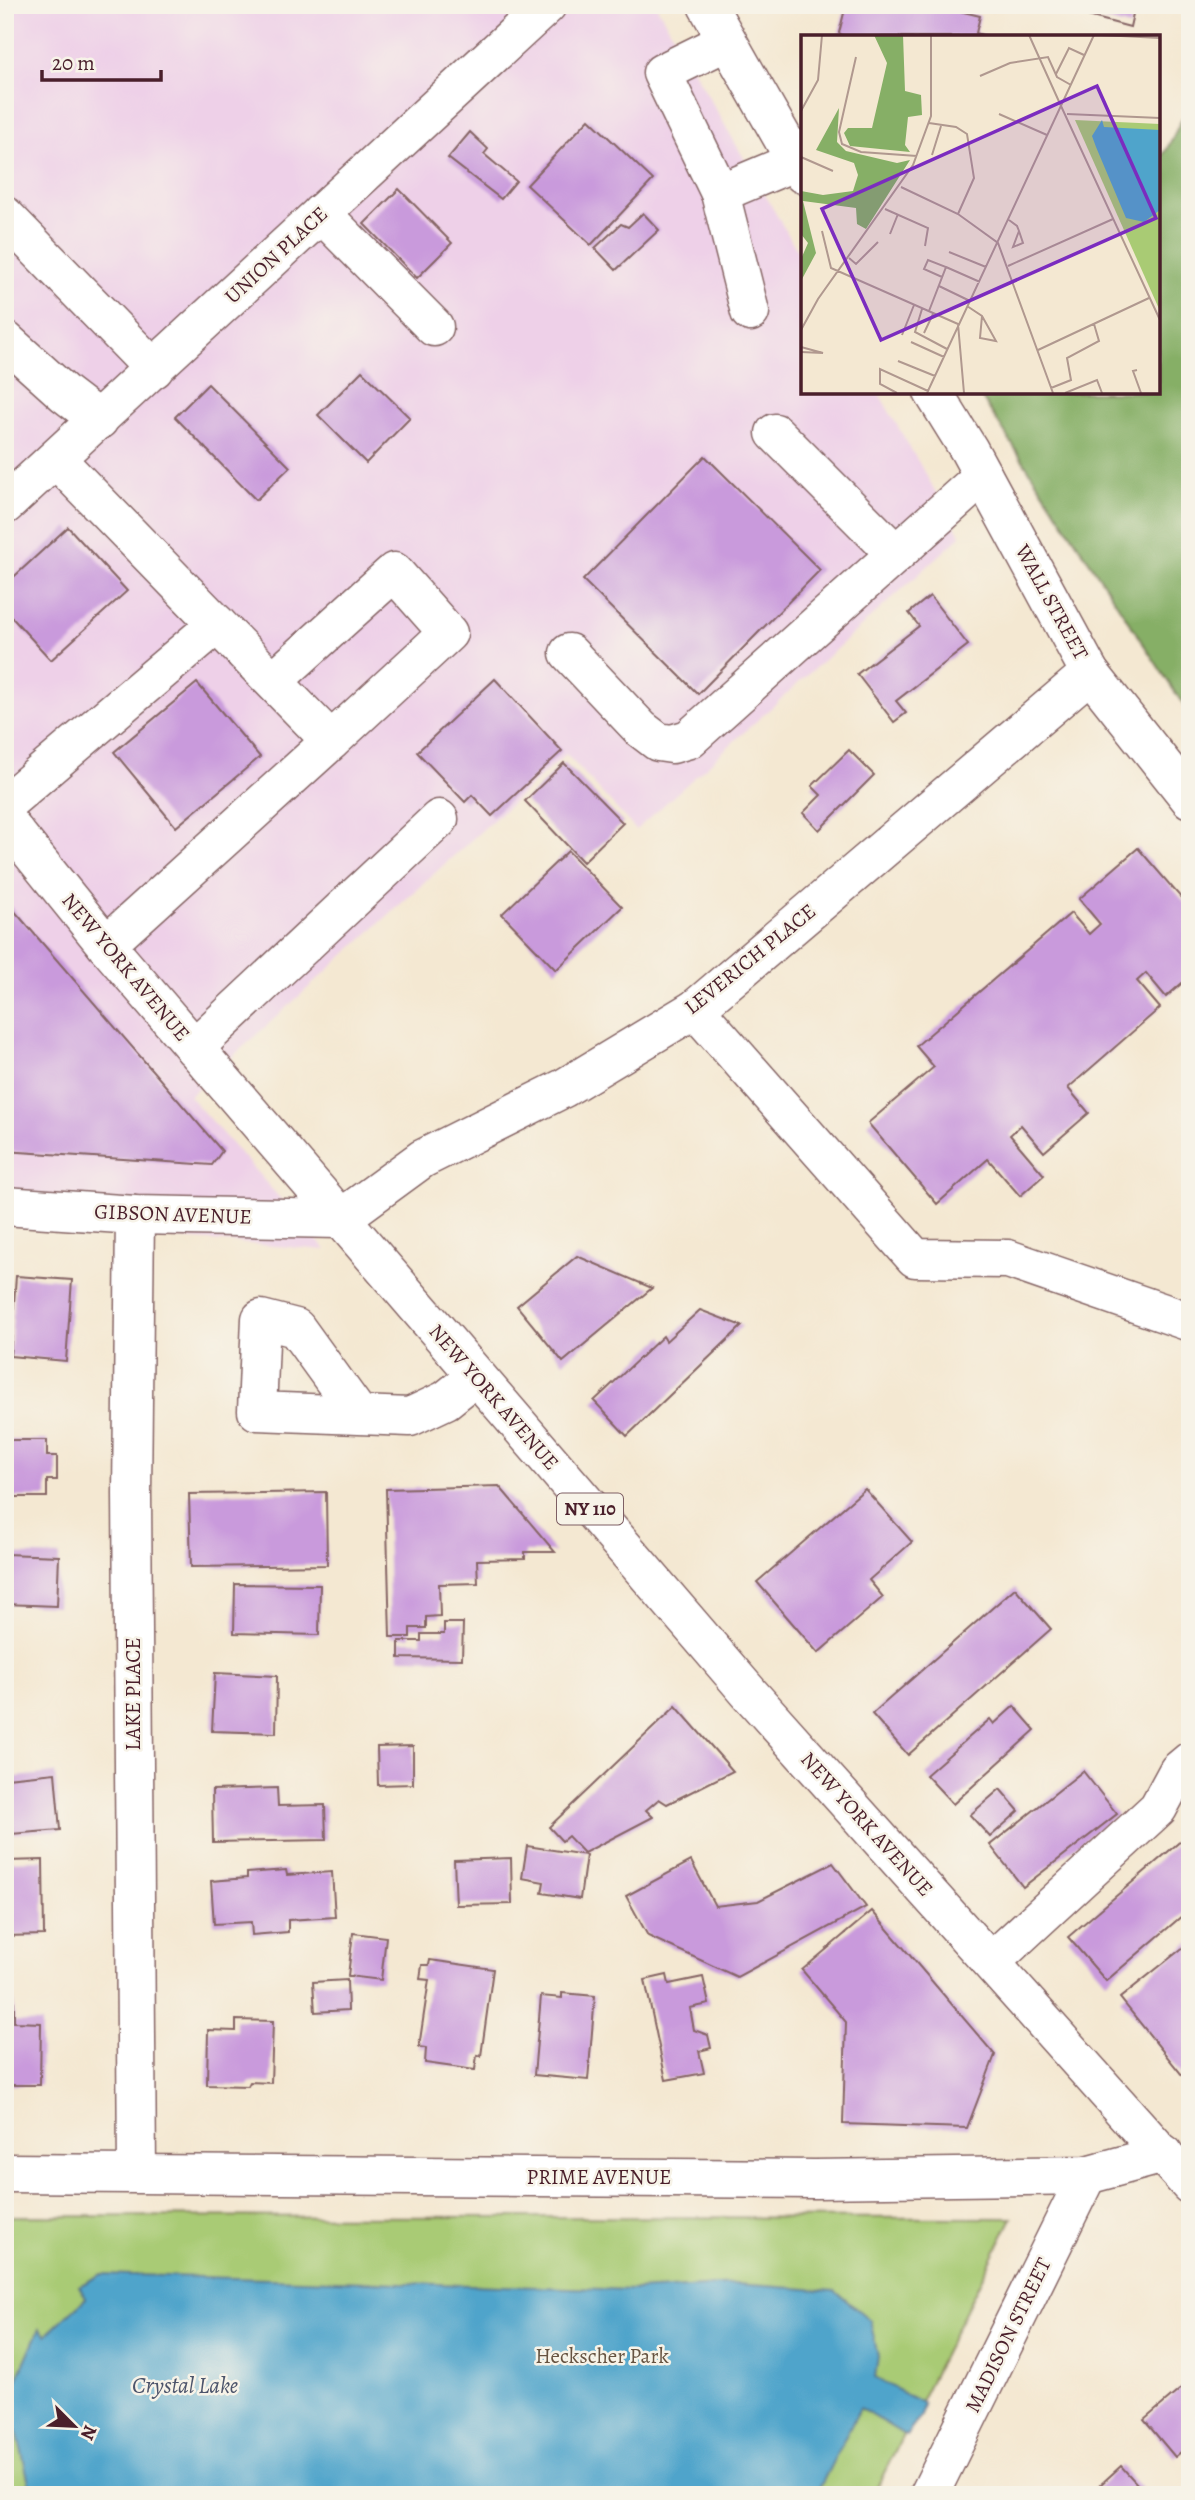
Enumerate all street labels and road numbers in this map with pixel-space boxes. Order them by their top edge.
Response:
street label: UNION PLACE [219,200,333,310]
street label: WALL STREET [1008,538,1095,665]
street label: NEW YORK AVENUE [56,887,196,1047]
street label: LEVERICH PLACE [678,897,822,1021]
street label: GIBSON AVENUE [94,1197,252,1231]
street label: NEW YORK AVENUE [423,1318,565,1476]
road number: NY 110 [557,1494,623,1525]
street label: LAKE PLACE [119,1637,147,1751]
street label: NEW YORK AVENUE [795,1746,939,1902]
street label: PRIME AVENUE [527,2163,671,2191]
street label: MADISON STREET [958,2252,1058,2417]

